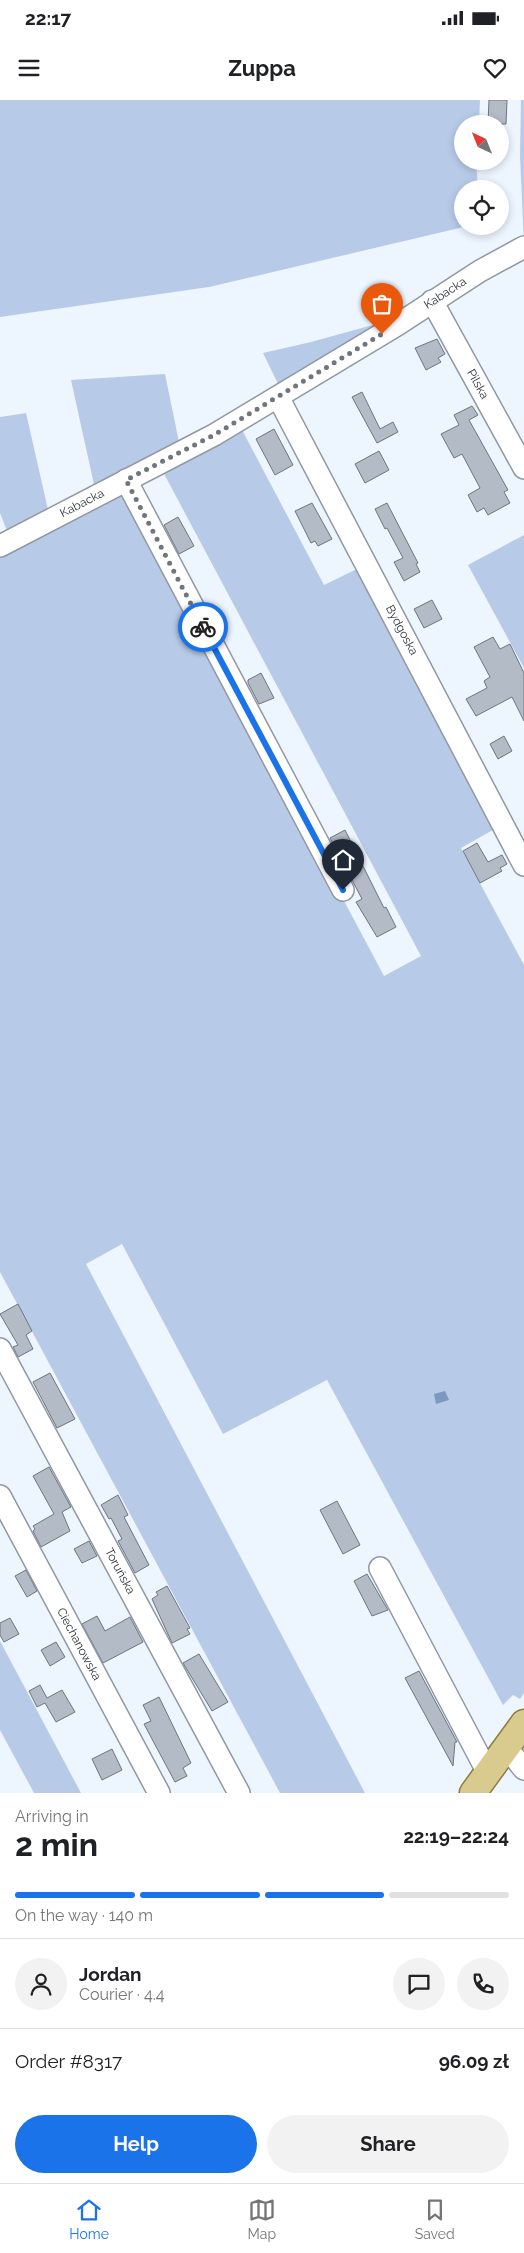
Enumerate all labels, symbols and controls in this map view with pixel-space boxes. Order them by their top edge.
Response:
text: 22:17 [25,7,71,29]
icon: menu [15,54,43,82]
icon: heart [481,54,509,82]
text: Zuppa [228,55,296,81]
north arrow [454,115,509,170]
map controls [454,115,509,235]
button: locate [454,180,509,235]
street label: Kabacka [421,274,469,312]
pin [361,283,403,334]
icon: bag [368,290,396,318]
street label: Pilska [464,367,492,401]
street label: Kabacka [58,486,106,520]
courier [178,602,228,652]
street label: Bydgoska [383,602,421,658]
icon: bike [189,613,217,641]
pin [322,839,364,890]
icon: home [329,846,357,874]
street label: Toruńska [102,1546,138,1596]
street label: Ciechanowska [54,1605,104,1683]
text: Arriving in [15,1807,89,1826]
text: 22:19–22:24 [403,1825,509,1847]
text: 2 min [15,1826,98,1863]
text: On the way · 140 m [15,1906,153,1925]
button: person [15,1958,67,2010]
button: chat [393,1958,445,2010]
button: phone [457,1958,509,2010]
text: Jordan [79,1963,142,1985]
text: Courier · 4.4 [79,1985,164,2004]
text: Order #8317 [15,2050,122,2072]
text: 96.09 zł [439,2050,509,2072]
button: Help [15,2115,257,2173]
button: Share [267,2115,509,2173]
tab: Home [69,2196,109,2242]
tab: Map [248,2196,276,2242]
tab: Saved [415,2196,455,2242]

